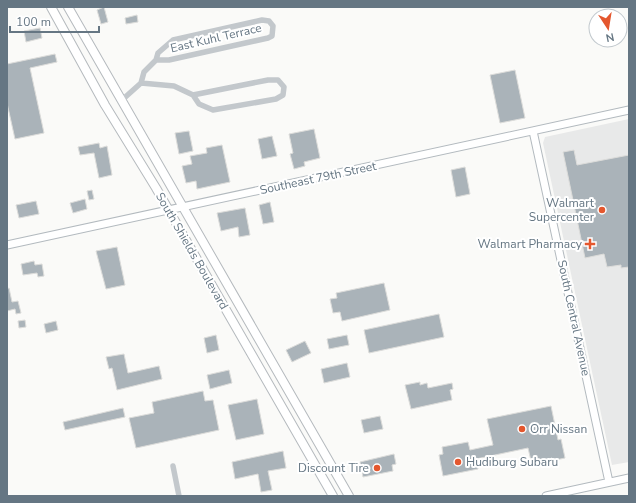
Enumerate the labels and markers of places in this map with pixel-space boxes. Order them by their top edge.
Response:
place label: Walmart Supercenter [529,195,595,225]
marker: Walmart Supercenter [597,205,607,215]
place label: Walmart Pharmacy [478,236,583,252]
marker: Walmart Pharmacy [585,239,595,249]
place label: Orr Nissan [530,421,587,437]
marker: Orr Nissan [517,424,527,434]
place label: Hudiburg Subaru [466,454,558,470]
marker: Hudiburg Subaru [453,457,463,467]
place label: Discount Tire [298,460,369,476]
marker: Discount Tire [372,463,382,473]

